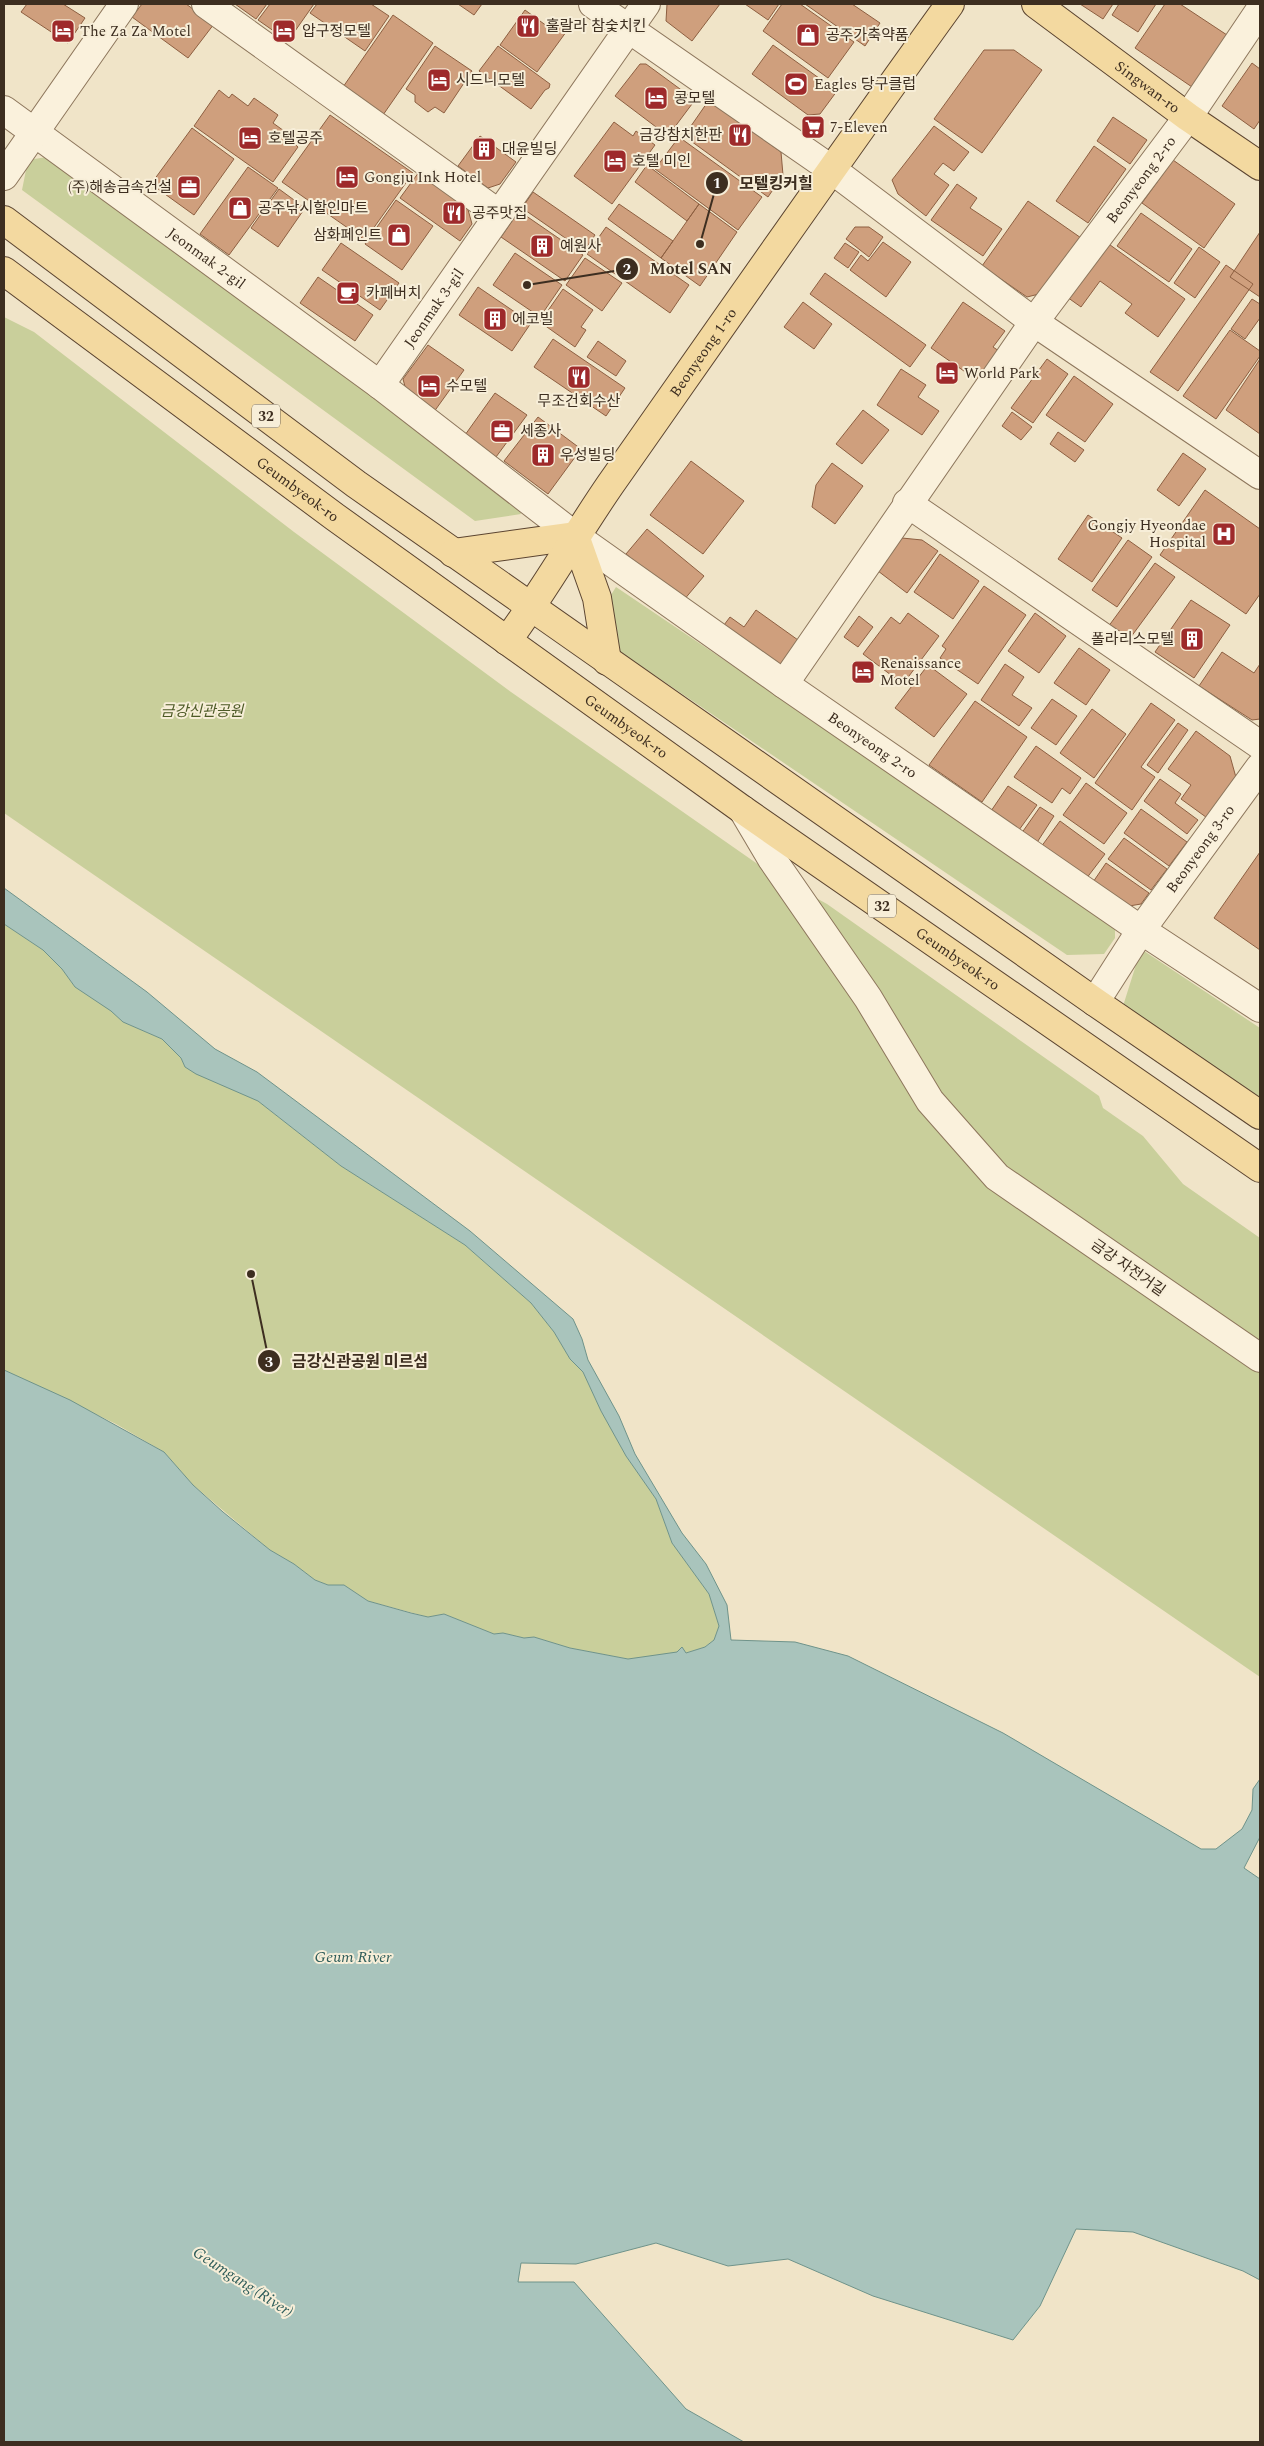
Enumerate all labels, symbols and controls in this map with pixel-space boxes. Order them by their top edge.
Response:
restaurant icon: 훌랄라 참숯치킨 [515,13,541,39]
place label: 훌랄라 참숯치킨 [546,15,646,38]
hotel icon: The Za Za Motel [50,18,76,44]
hotel icon: 압구정모텔 [271,18,297,44]
place label: The Za Za Motel [80,20,191,43]
place label: 압구정모텔 [302,20,371,43]
shop icon: 공주가축약품 [795,22,821,48]
place label: 공주가축약품 [826,24,909,47]
street label: Singwan-ro [1110,55,1185,119]
hotel icon: 시드니모텔 [426,67,452,93]
place label: 시드니모텔 [456,69,525,92]
sports icon: Eagles 당구클럽 [783,71,809,97]
place label: Eagles 당구클럽 [814,73,916,96]
hotel icon: 콩모텔 [643,85,669,111]
place label: 콩모텔 [674,87,715,110]
supermarket icon: 7-Eleven [800,114,826,140]
place label: 7-Eleven [830,116,888,139]
restaurant icon: 금강참치한판 [727,122,753,148]
place label: 금강참치한판 [639,124,722,147]
hotel icon: 호텔공주 [237,125,263,151]
place label: 호텔공주 [268,127,323,150]
street label: Beonyeong 2-ro [1100,131,1182,228]
building icon: 대윤빌딩 [471,136,497,162]
place label: 대윤빌딩 [502,138,557,161]
hotel icon: 호텔 미인 [602,148,628,174]
place label: 호텔 미인 [632,150,691,173]
hotel icon: Gongju Ink Hotel [334,164,360,190]
place label: Gongju Ink Hotel [364,166,481,189]
callout: 모텔킹커힐 [704,168,823,199]
text: 1 [713,172,721,195]
text: 모텔킹커힐 [739,172,813,196]
office icon: (주)해송금속건설 [176,174,202,200]
place label: (주)해송금속건설 [68,176,172,199]
shop icon: 공주낚시할인마트 [227,195,253,221]
place label: 공주낚시할인마트 [258,197,369,220]
restaurant icon: 공주맛집 [441,200,467,226]
place label: 공주맛집 [472,202,527,225]
street label: Jeonmak 2-gil [163,222,251,295]
shop icon: 삼화페인트 [386,222,412,248]
place label: 삼화페인트 [313,224,382,247]
building icon: 예원사 [529,233,555,259]
place label: 예원사 [560,235,602,258]
callout: Motel SAN [615,253,742,284]
text: Motel SAN [650,257,732,281]
text: 2 [623,258,631,281]
street label: Jeonmak 3-gil [398,263,470,352]
cafe icon: 카페버치 [335,280,361,306]
place label: 카페버치 [366,282,421,305]
street label: Beonyeong 1-ro [664,303,742,402]
building icon: 에코빌 [482,306,508,332]
place label: 에코빌 [512,308,553,331]
hotel icon: World Park [934,360,960,386]
place label: World Park [964,362,1040,385]
restaurant icon: 무조건회수산 [566,364,592,390]
hotel icon: 수모텔 [416,373,442,399]
place label: 수모텔 [446,375,487,398]
place label: 무조건회수산 [538,390,621,413]
road number: 32 [252,404,280,428]
office icon: 세종사 [489,418,515,444]
place label: 세종사 [520,420,562,443]
building icon: 우성빌딩 [530,442,556,468]
place label: 우성빌딩 [560,444,615,467]
street label: Geumbyeok-ro [251,451,344,528]
place label: Gongjy Hyeondae Hospital [1087,514,1206,554]
hospital icon: Gongjy Hyeondae Hospital [1211,521,1237,547]
building icon: 폴라리스모텔 [1179,626,1205,652]
place label: 폴라리스모텔 [1091,628,1174,651]
place label: Renaissance Motel [880,652,961,692]
hotel icon: Renaissance Motel [850,659,876,685]
street label: Geumbyeok-ro [580,688,673,764]
park label: 금강신관공원 [161,700,245,723]
street label: Beonyeong 2-ro [823,706,922,784]
street label: Beonyeong 3-ro [1160,800,1240,898]
road number: 32 [868,894,896,918]
street label: Geumbyeok-ro [911,921,1005,996]
street label: 금강 자전거길 [1086,1234,1170,1302]
callout: 금강신관공원 미르섬 [256,1346,438,1377]
text: 금강신관공원 미르섬 [292,1350,428,1374]
text: 3 [265,1351,273,1374]
water label: Geum River [314,1945,392,1969]
water label: Geumgang (River) [188,2241,298,2323]

